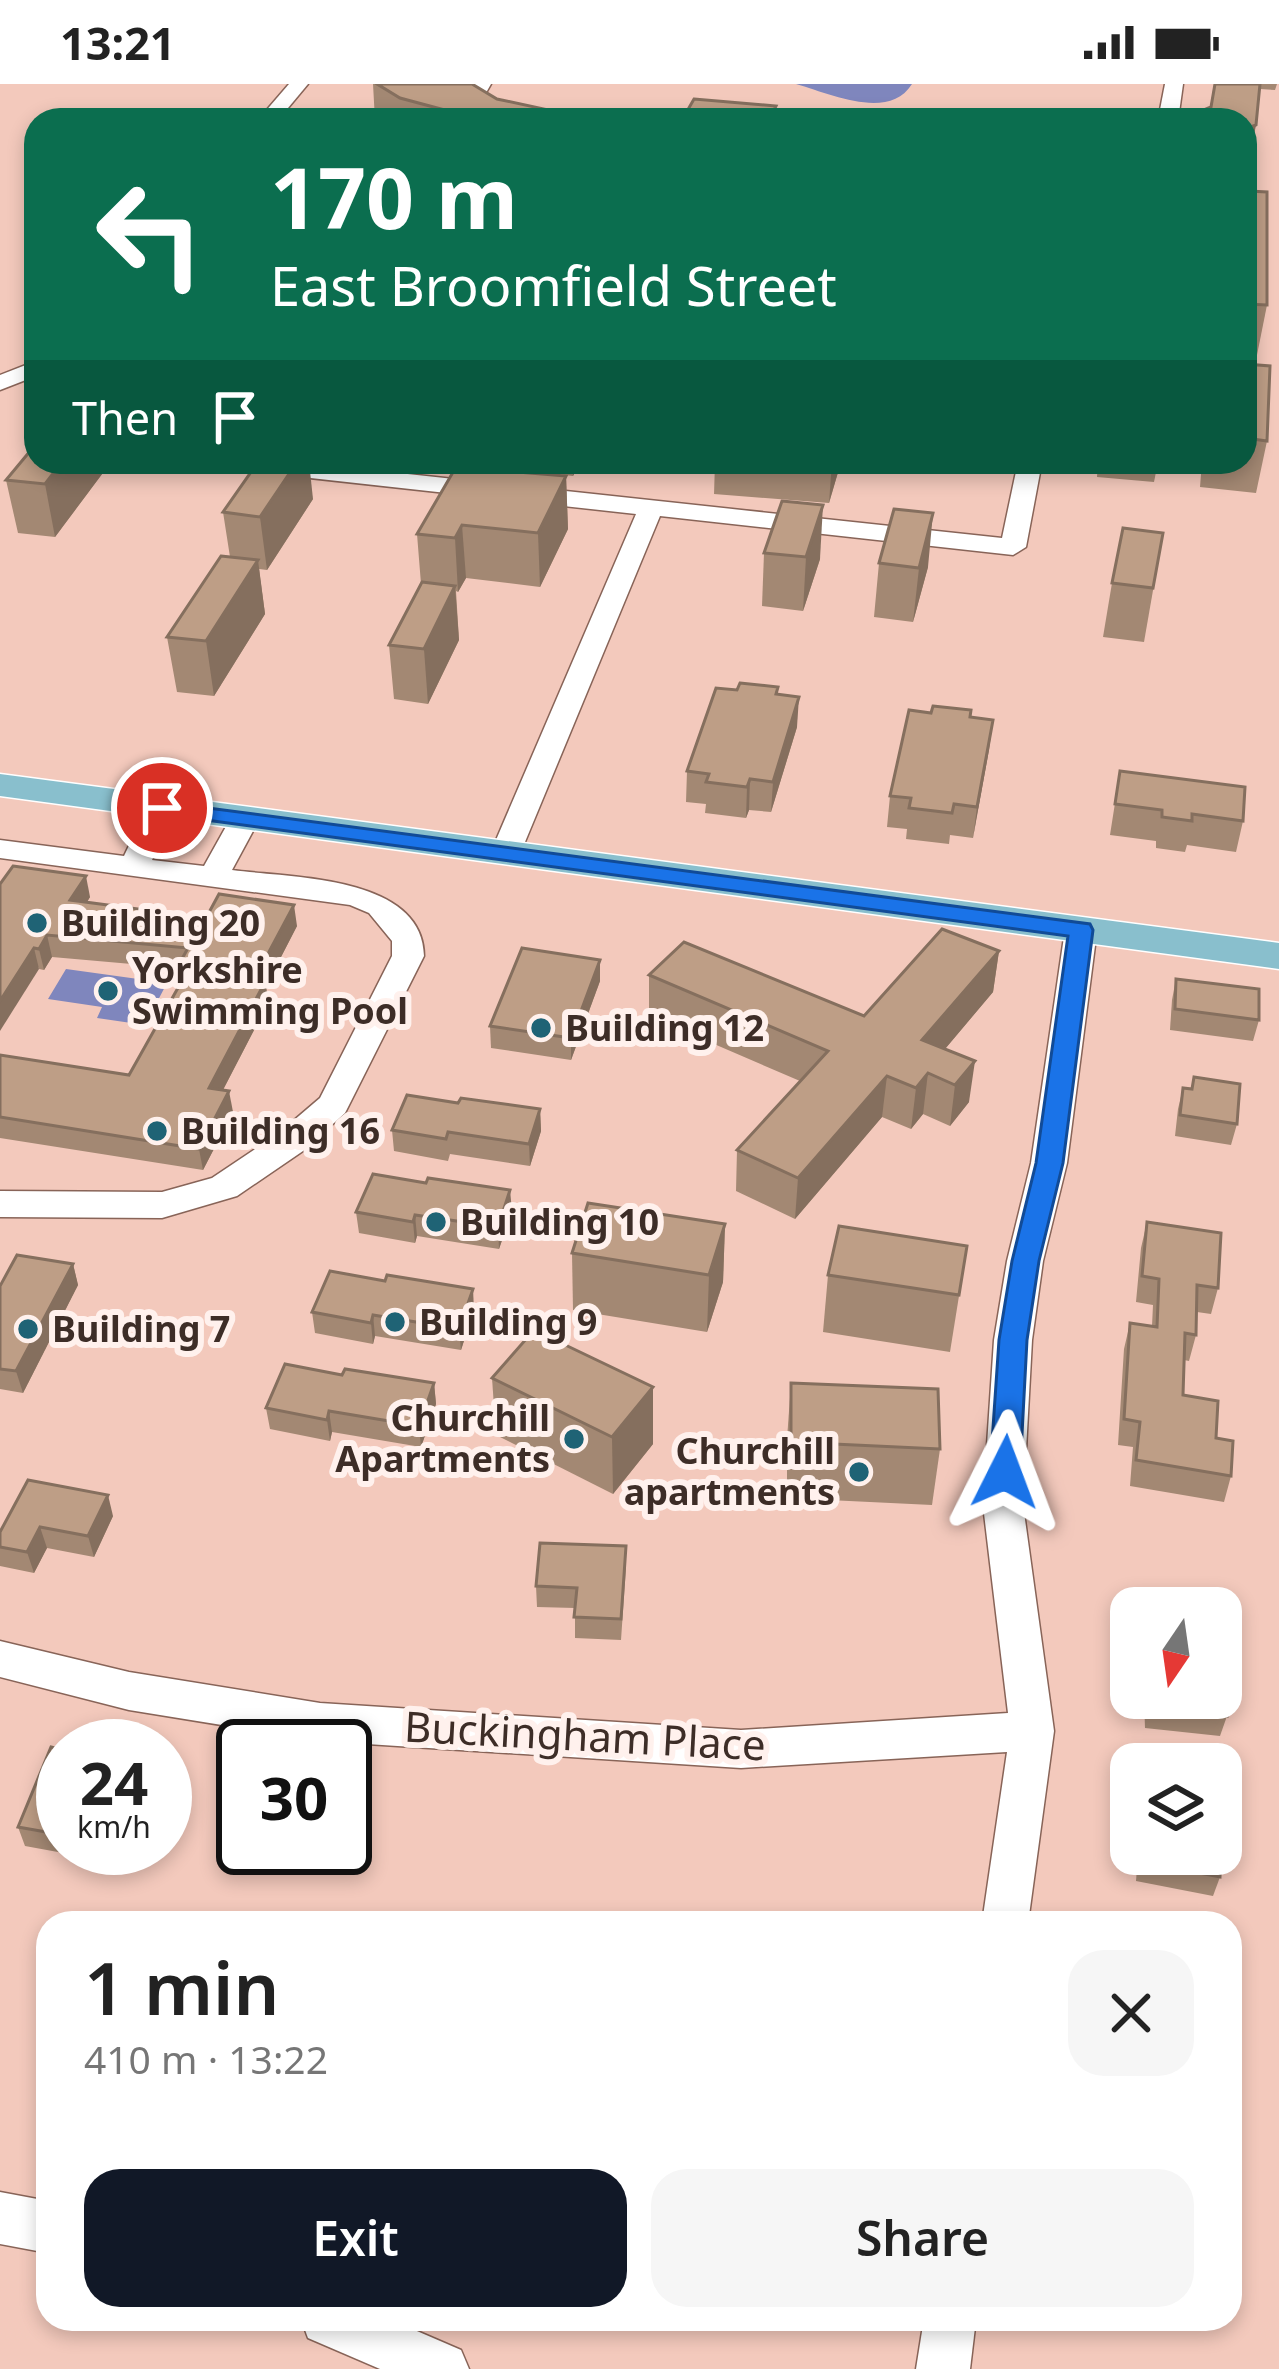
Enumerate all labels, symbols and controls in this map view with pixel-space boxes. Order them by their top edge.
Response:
text: 13:21 [60,12,176,73]
text: 170 m [270,139,518,254]
icon: left [72,156,228,312]
text: East Broomfield Street [270,248,837,322]
icon: arrive [202,384,268,450]
text: Then [72,387,178,448]
pin [111,757,213,859]
icon: arrive [129,775,195,841]
place label: Building 20 [61,898,260,947]
marker: Building 20 [24,910,50,936]
place label: Yorkshire Swimming Pool [132,945,408,1035]
marker: Yorkshire Swimming Pool [95,978,121,1004]
place label: Building 12 [565,1003,764,1052]
marker: Building 12 [528,1015,554,1041]
place label: Building 16 [181,1106,380,1155]
marker: Building 16 [144,1118,170,1144]
place label: Building 10 [460,1197,659,1246]
marker: Building 10 [423,1209,449,1235]
place label: Building 9 [419,1297,597,1346]
place label: Building 7 [52,1304,230,1353]
marker: Building 9 [382,1309,408,1335]
marker: Building 7 [15,1316,41,1342]
place label: Churchill Apartments [335,1393,550,1483]
position arrow [942,1409,1068,1535]
marker: Churchill Apartments [561,1426,587,1452]
place label: Churchill apartments [624,1426,835,1516]
marker: Churchill apartments [846,1459,872,1485]
north arrow [1110,1587,1242,1719]
map controls [1110,1587,1242,1875]
street label: Buckingham Place [403,1697,767,1772]
speed limit sign: 30 [216,1719,372,1875]
text: 24 [80,1741,148,1823]
button: layers [1110,1743,1242,1875]
text: km/h [77,1806,151,1847]
text: 1 min [84,1938,279,2036]
button: close [1068,1950,1194,2076]
text: 410 m · 13:22 [84,2032,328,2085]
button: Exit [84,2169,627,2307]
button: Share [651,2169,1194,2307]

